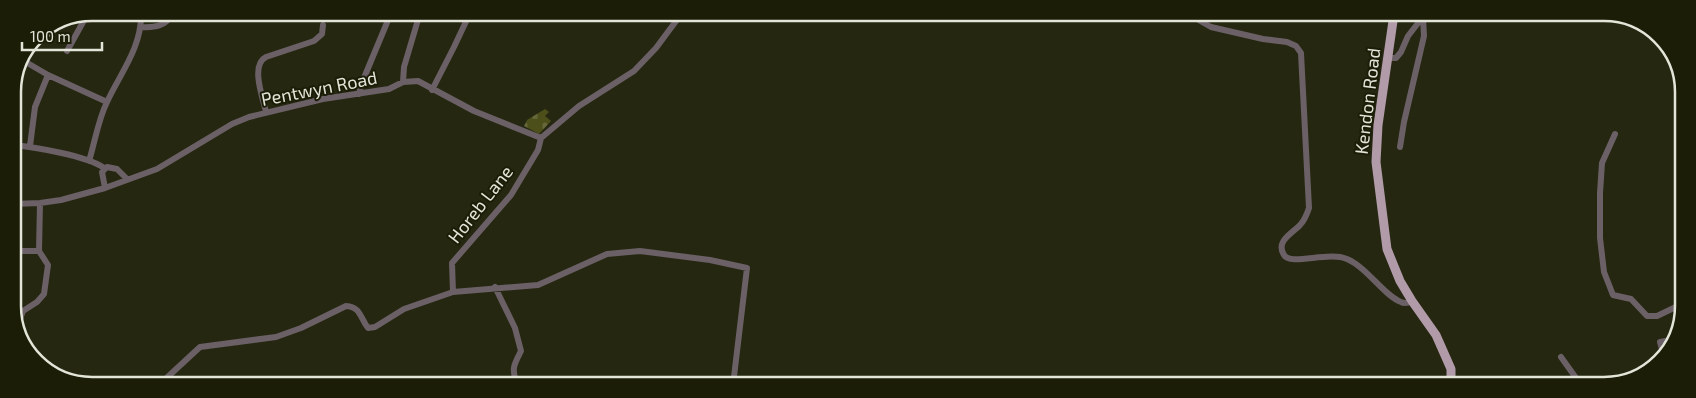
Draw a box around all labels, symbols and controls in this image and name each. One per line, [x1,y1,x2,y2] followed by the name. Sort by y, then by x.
[22,20,102,52] scale bar
[30,27,71,45] text: 100 m
[1350,47,1384,155] street label: Kendon Road
[259,66,379,110] street label: Pentwyn Road
[443,161,517,247] street label: Horeb Lane

